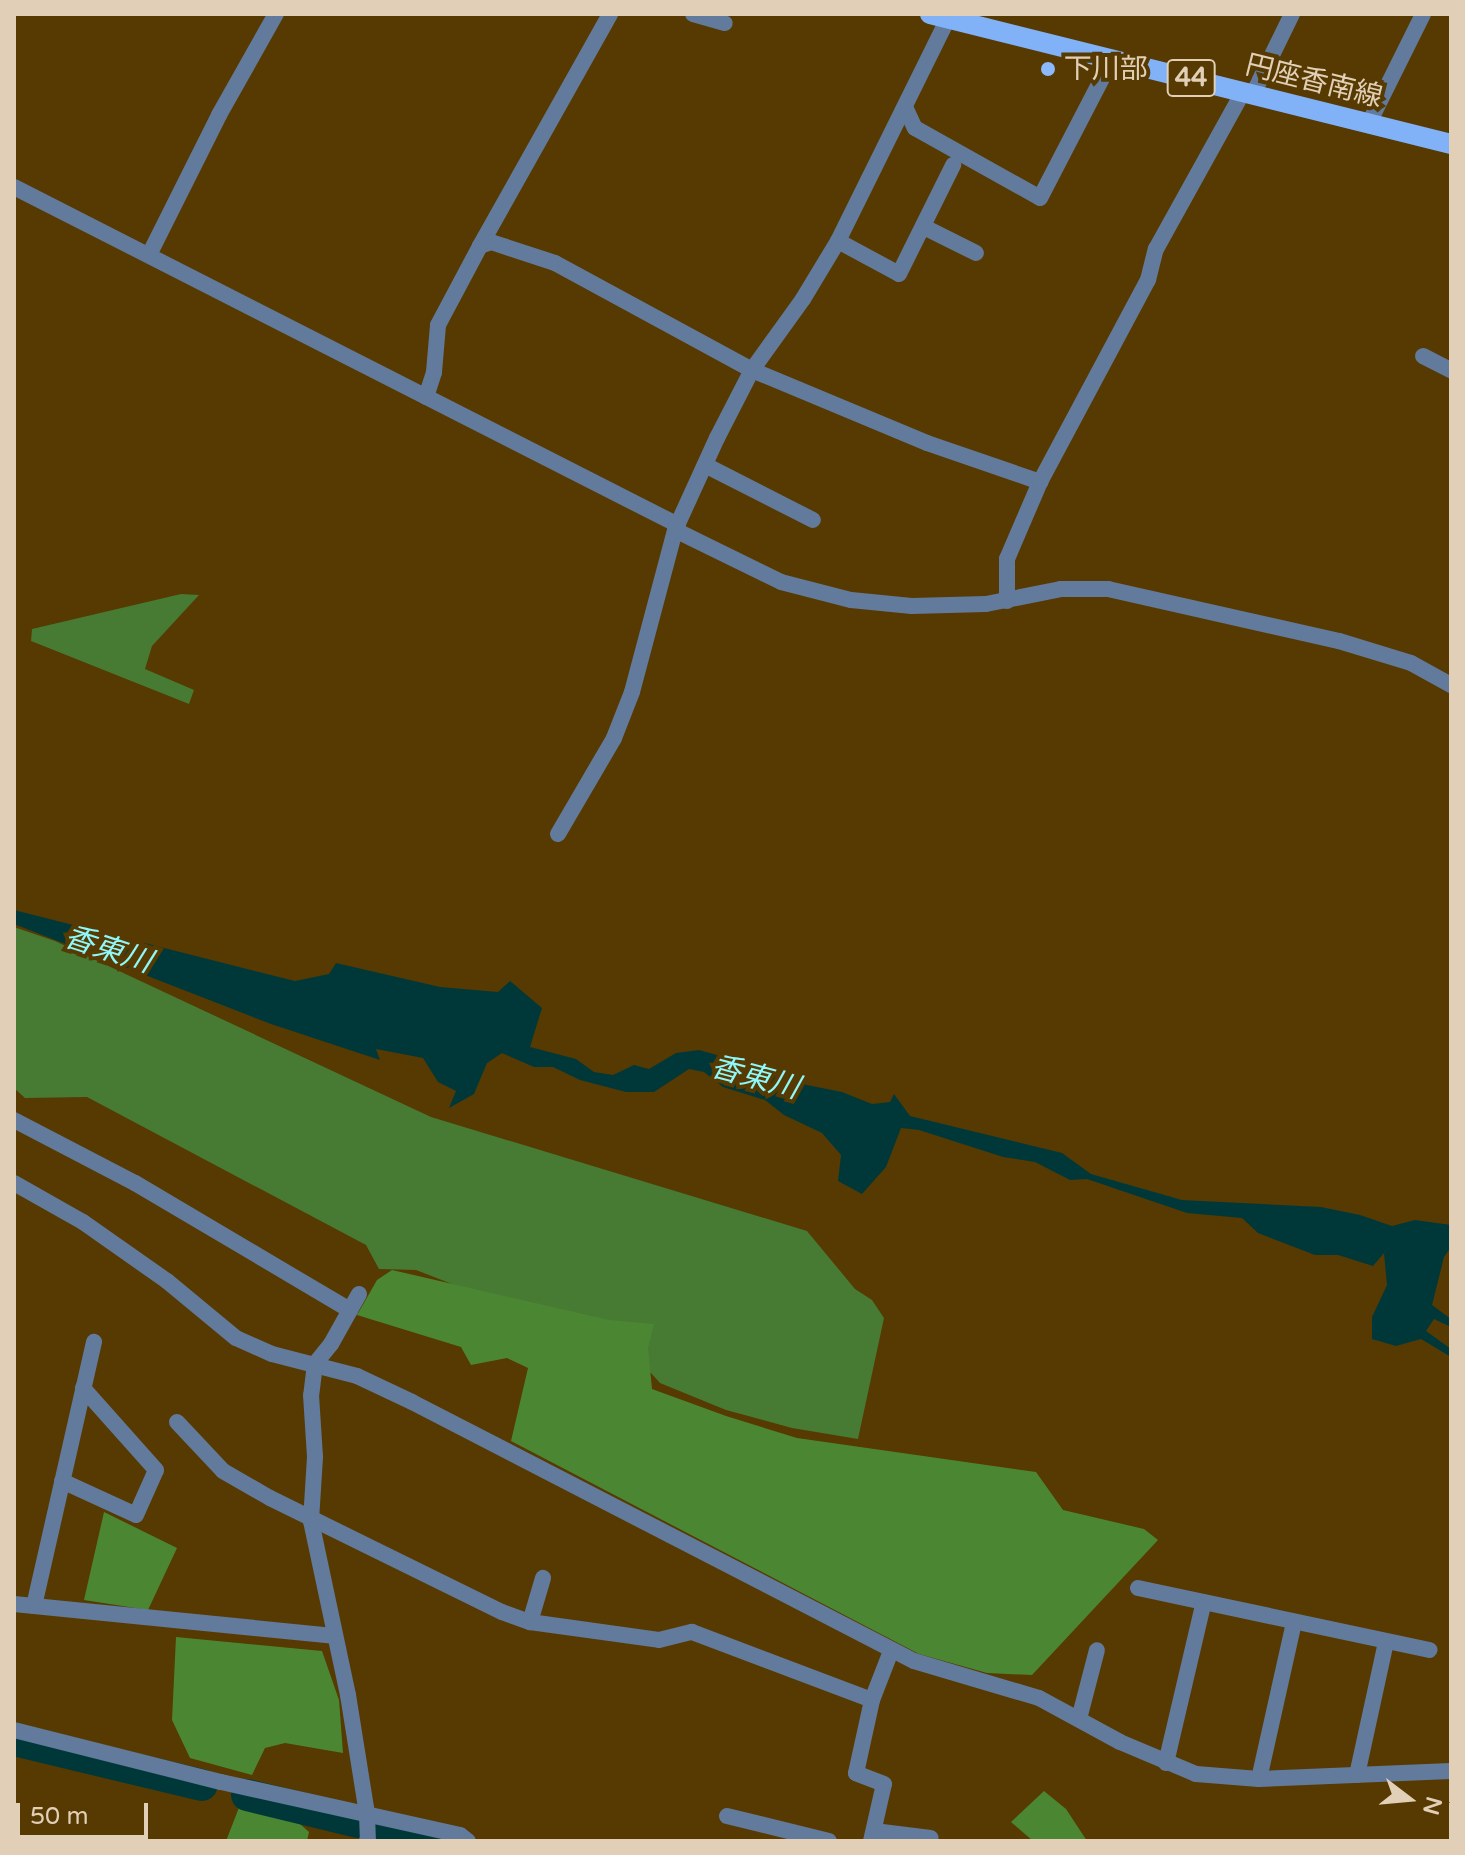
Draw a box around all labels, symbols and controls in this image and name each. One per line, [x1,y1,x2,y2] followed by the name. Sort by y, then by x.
[1242,48,1386,114] street label: 円座香南線
[1064,52,1148,86] place label: 下川部
[1165,56,1217,100] road number: 44
[1039,60,1057,78] marker: 下川部
[60,919,156,981] water label: 香東川
[707,1049,803,1107] water label: 香東川
[1369,1759,1449,1839] north arrow
[20,1787,152,1837] scale bar
[1417,1794,1447,1818] text: N
[30,1802,88,1831] text: 50 m

